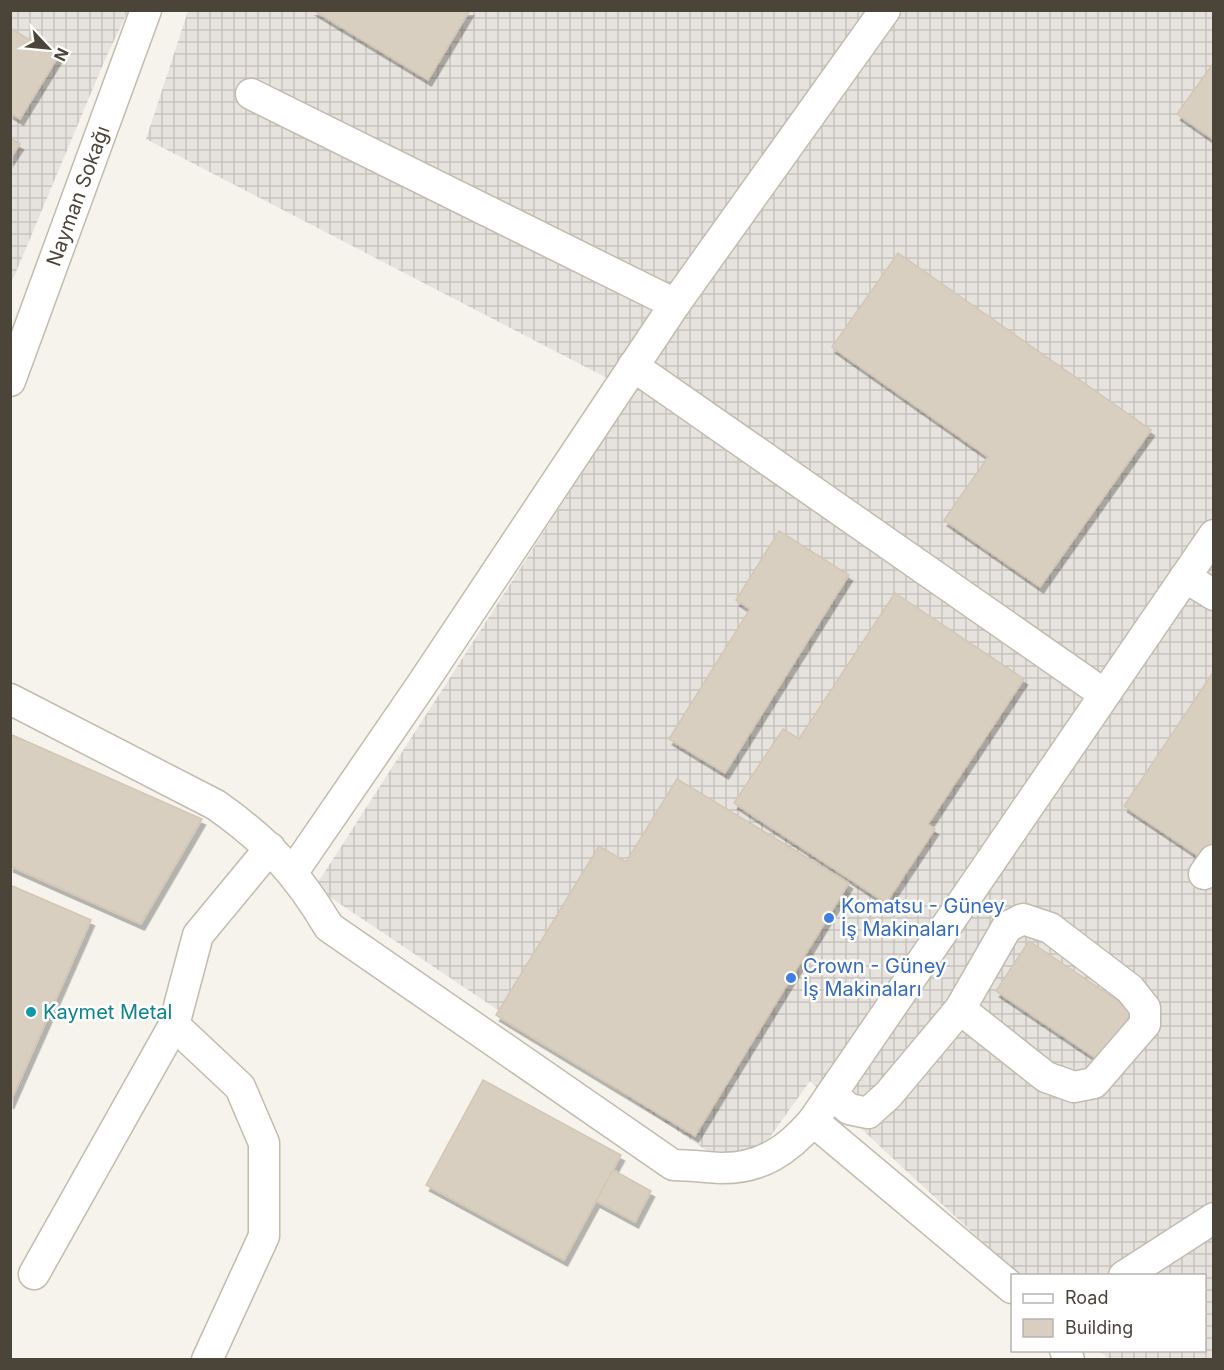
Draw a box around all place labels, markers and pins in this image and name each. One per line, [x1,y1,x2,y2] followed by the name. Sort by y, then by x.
[841,894,1005,941] place label: Komatsu - Güney İş Makinaları
[822,911,836,925] marker: Komatsu - Güney İş Makinaları
[803,954,946,1001] place label: Crown - Güney İş Makinaları
[784,971,798,985] marker: Crown - Güney İş Makinaları
[43,1000,172,1024] place label: Kaymet Metal
[24,1005,38,1019] marker: Kaymet Metal

